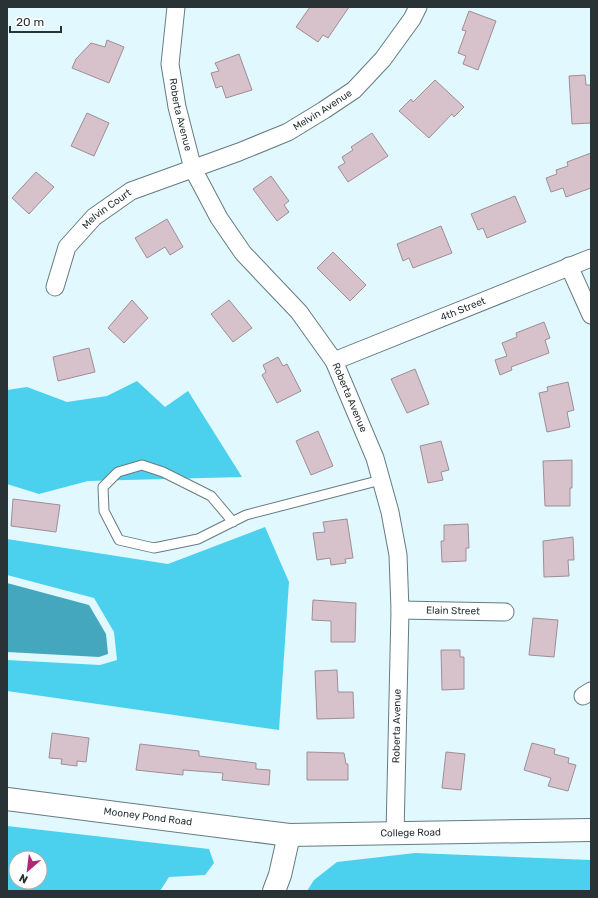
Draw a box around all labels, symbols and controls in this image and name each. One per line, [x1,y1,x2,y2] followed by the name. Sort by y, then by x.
[10,8,61,34] scale bar
[16,15,44,29] text: 20 m
[166,77,194,153] street label: Roberta Avenue
[291,87,355,133] street label: Melvin Avenue
[80,187,134,232] street label: Melvin Court
[439,295,487,324] street label: 4th Street
[329,361,370,434] street label: Roberta Avenue
[426,604,480,618] street label: Elain Street
[390,688,404,763] street label: Roberta Avenue
[103,805,193,829] street label: Mooney Pond Road
[380,826,441,839] street label: College Road
[8,850,48,890] north arrow
[17,871,30,886] text: N

